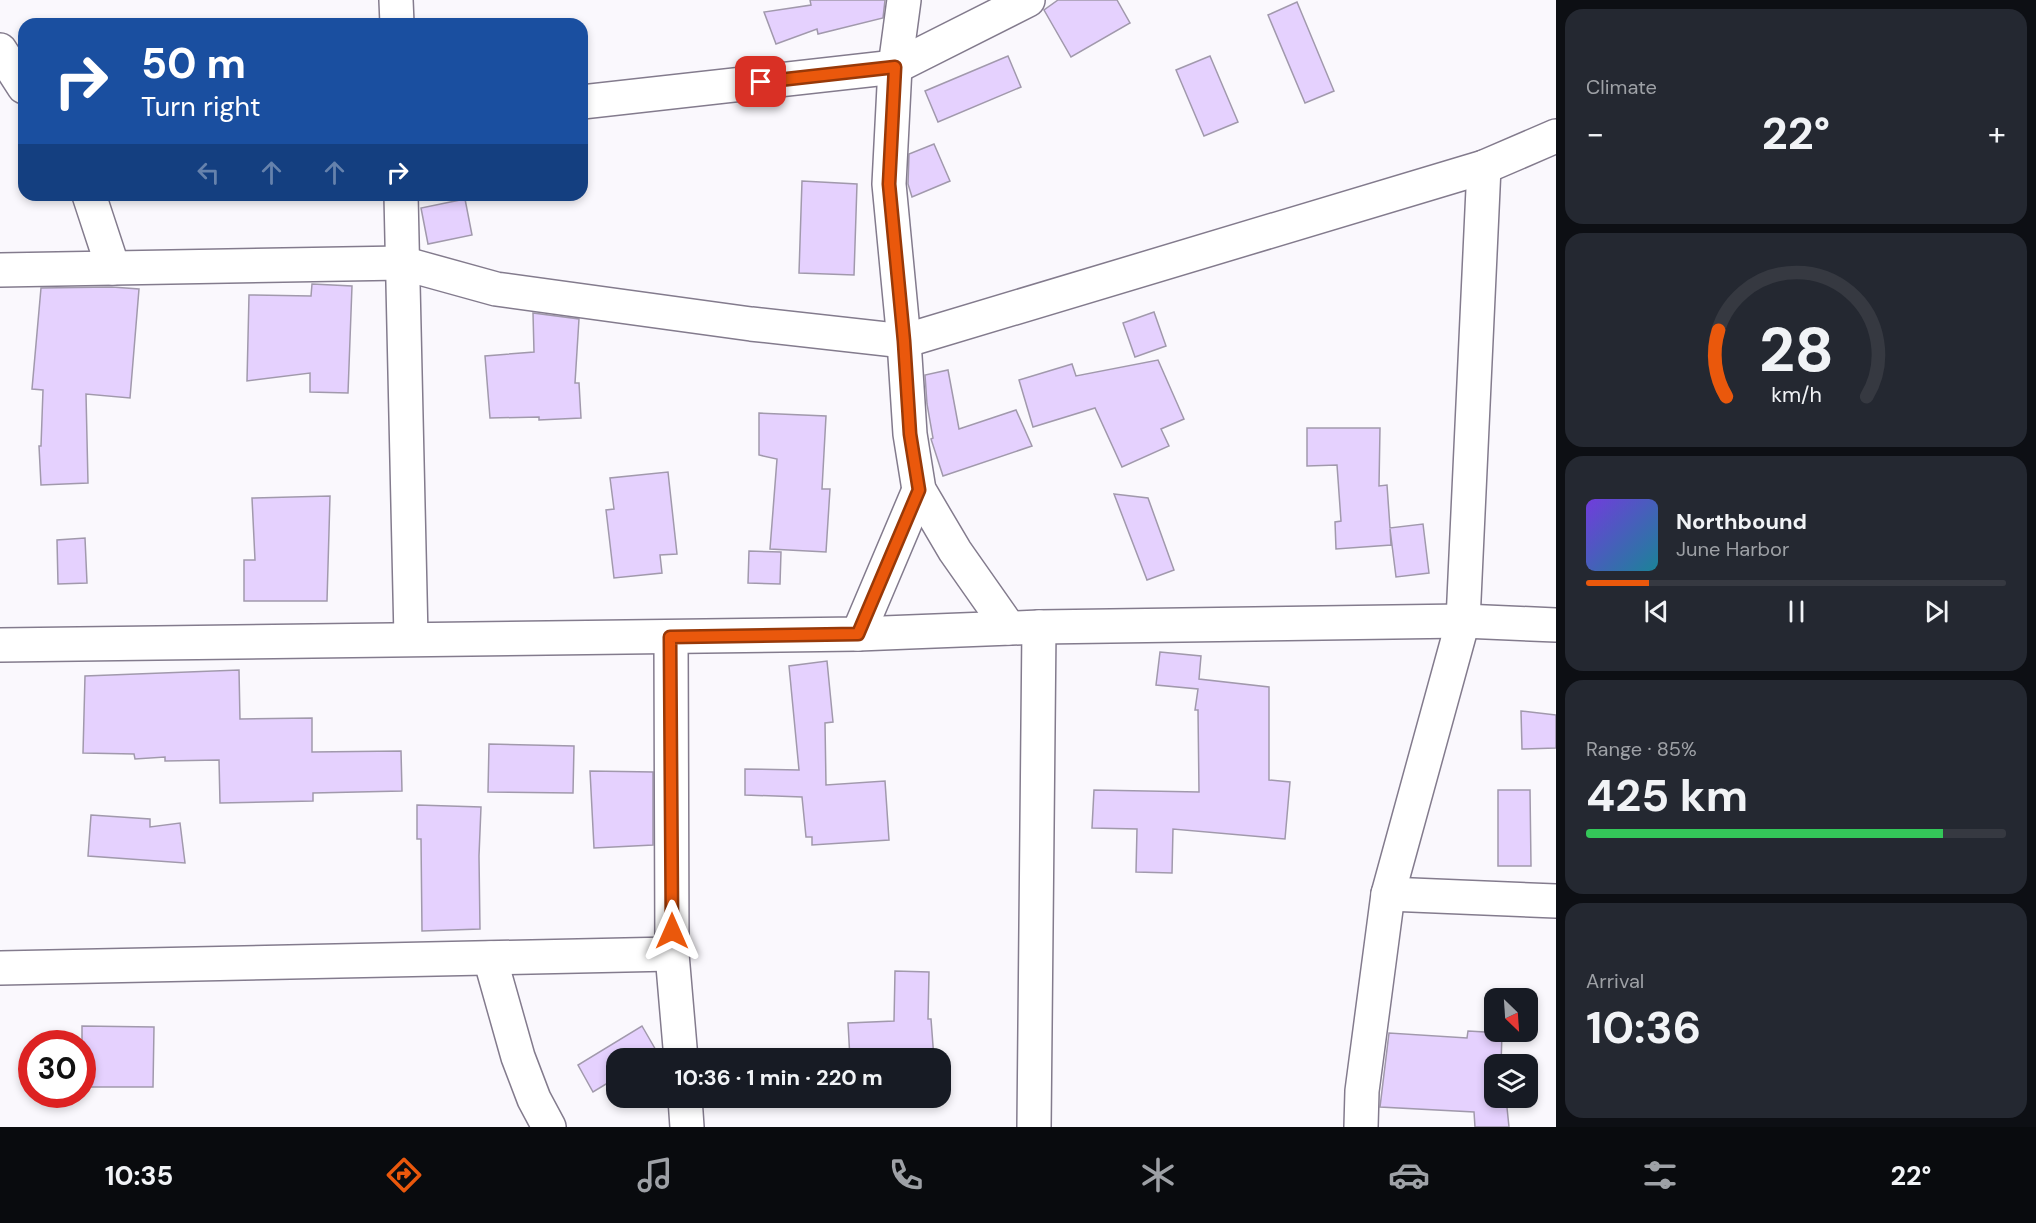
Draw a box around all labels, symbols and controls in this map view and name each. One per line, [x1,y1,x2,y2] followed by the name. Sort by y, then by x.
[141,36,246,91] text: 50 m
[42,42,120,120] icon: right
[735,56,786,107] pin
[744,65,777,98] icon: arrive
[1586,74,1657,100] text: Climate
[141,89,261,124] text: Turn right
[1762,104,1830,163] text: 22°
[1586,112,1604,155] text: −
[1988,112,2006,155] text: +
[192,156,225,189] icon: left
[255,156,288,189] icon: ahead
[318,156,351,189] icon: ahead
[381,156,414,189] icon: right
[1758,309,1834,390] text: 28
[1771,381,1821,409] text: km/h
[1676,507,1807,536] text: Northbound
[1676,536,1789,562] text: June Harbor
[1640,595,1673,628] icon: previous
[1780,595,1813,628] icon: pause
[1920,595,1953,628] icon: next
[1586,736,1697,762] text: Range · 85%
[1586,766,1748,825] text: 425 km
[640,899,704,963] position arrow
[1586,968,1644,994] text: Arrival
[1484,988,1538,1042] north arrow
[1484,988,1538,1108] map controls
[1586,998,1701,1057] text: 10:36
[18,1030,96,1108] speed limit sign: 30
[1484,1054,1538,1108] button: layers
[674,1063,883,1092] text: 10:36 · 1 min · 220 m
[383,1154,425,1196] icon: directions
[634,1154,676,1196] icon: music
[885,1154,927,1196] icon: phone
[1137,1154,1179,1196] icon: climate
[1388,1154,1430,1196] icon: car
[1639,1154,1681,1196] icon: filters
[105,1158,173,1193] text: 10:35
[1890,1158,1931,1193] text: 22°

